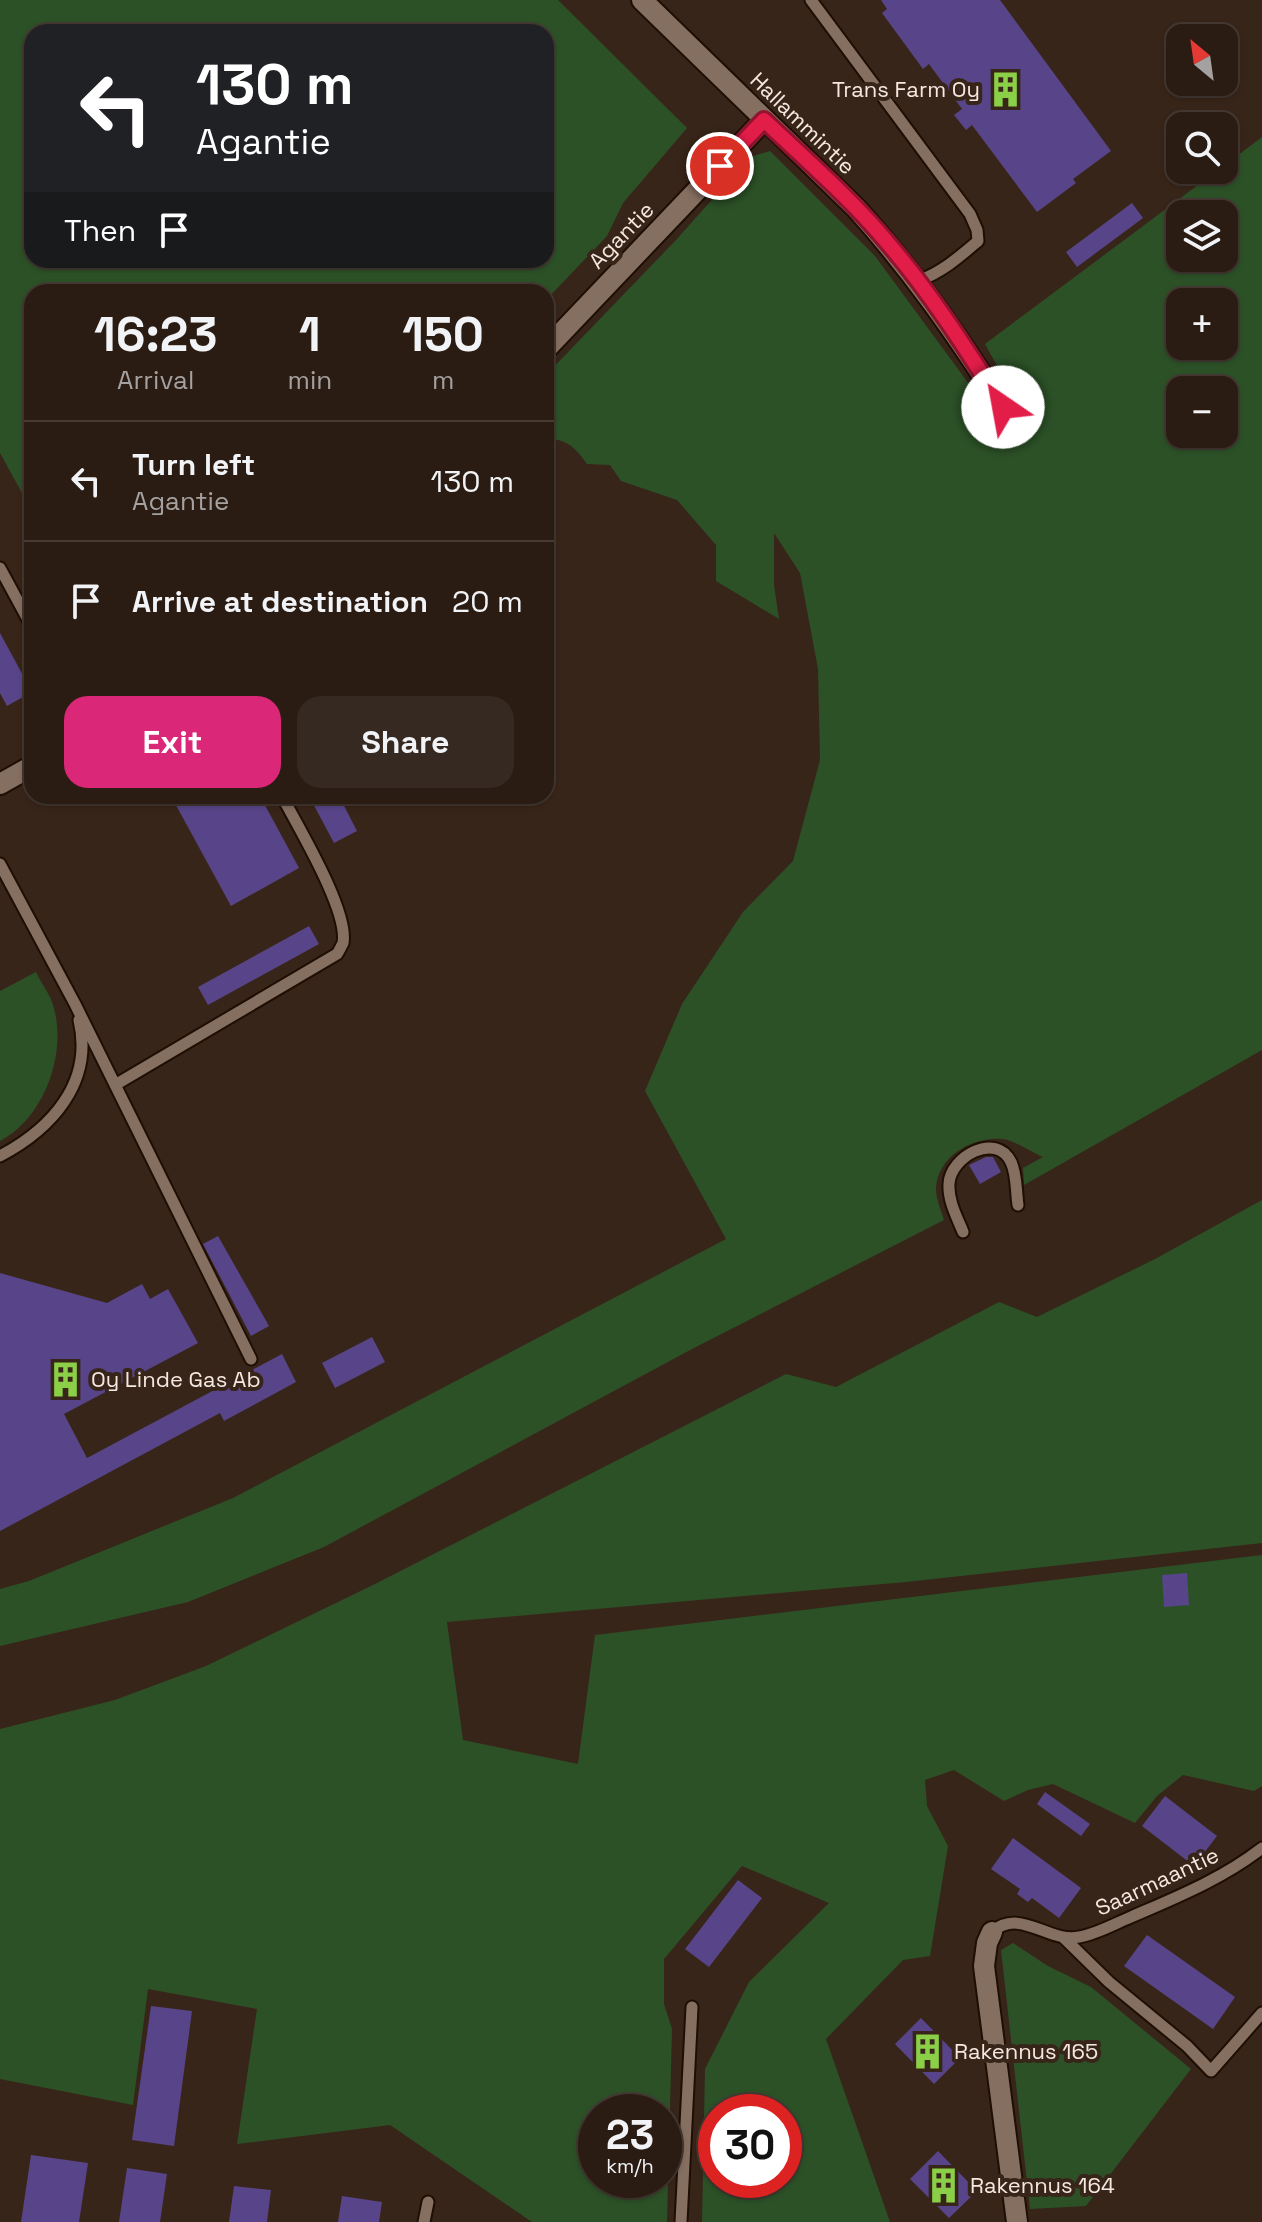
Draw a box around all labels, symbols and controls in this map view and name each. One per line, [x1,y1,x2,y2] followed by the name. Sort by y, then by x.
[1166,24,1238,96] north arrow
[1166,24,1238,448] map controls
[196,49,354,120] text: 130 m
[64,56,168,160] icon: left
[745,66,861,180] street label: Hallammintie
[987,70,1025,108] building icon: Trans Farm Oy
[832,75,980,103] place label: Trans Farm Oy
[1166,112,1238,184] button: search
[196,119,331,165] text: Agantie
[686,132,754,200] pin
[698,144,742,188] icon: arrive
[582,196,660,274] street label: Agantie
[1166,200,1238,272] button: layers
[152,208,196,252] icon: arrive
[64,211,136,250] text: Then
[1166,288,1238,360] button: +
[94,304,217,365] text: 16:23
[299,304,321,365] text: 1
[402,304,484,365] text: 150
[117,363,194,397] text: Arrival
[288,363,332,397] text: min
[432,363,454,397] text: m
[961,365,1045,449] position arrow
[1166,376,1238,448] button: −
[132,445,255,484] text: Turn left
[64,459,108,503] icon: left
[431,462,514,501] text: 130 m
[132,484,229,518] text: Agantie
[64,579,108,623] icon: arrive
[132,582,428,621] text: Arrive at destination
[452,582,523,621] text: 20 m
[64,696,281,788] button: Exit
[297,696,514,788] button: Share
[46,1360,84,1398] building icon: Oy Linde Gas Ab
[91,1365,261,1393] place label: Oy Linde Gas Ab
[1091,1840,1223,1922] street label: Saarmaantie
[909,2032,947,2070] building icon: Rakennus 165
[954,2037,1098,2065] place label: Rakennus 165
[698,2094,802,2198] speed limit sign: 30
[606,2110,654,2161] text: 23
[606,2153,654,2179] text: km/h
[925,2166,963,2204] building icon: Rakennus 164
[970,2171,1115,2199] place label: Rakennus 164

